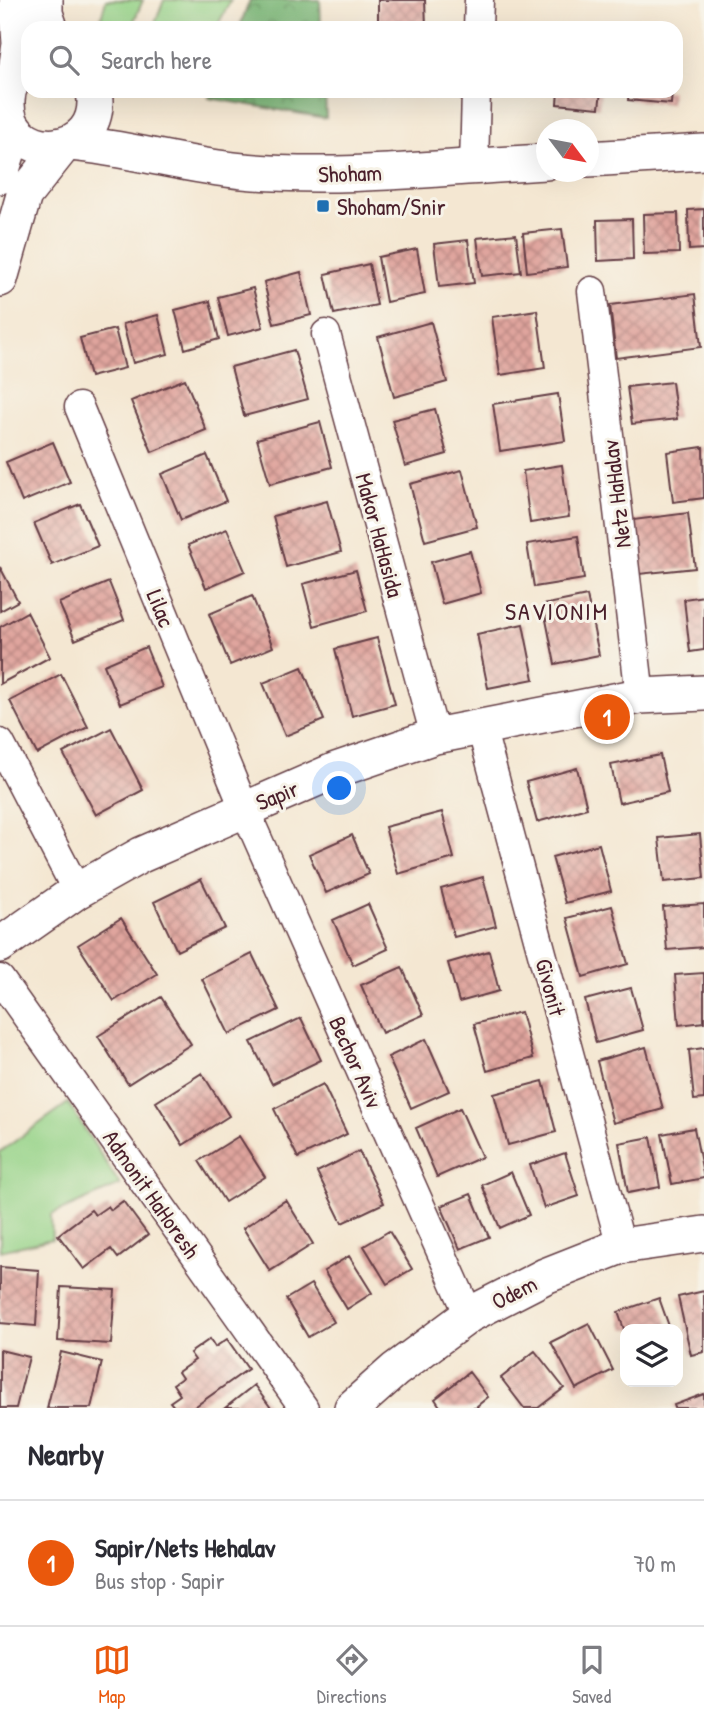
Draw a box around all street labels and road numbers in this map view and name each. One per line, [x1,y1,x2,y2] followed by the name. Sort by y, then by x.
[318,156,382,190] street label: Shoham
[594,438,638,550] street label: Netz HaHalav
[349,470,411,600] street label: Makor HaHasida
[140,585,182,631] street label: Lilac
[251,772,303,818] street label: Sapir
[529,955,574,1020] street label: Givonit
[322,1011,390,1113] street label: Bechor Aviv
[96,1124,208,1265] street label: Admonit HaHoresh
[486,1268,542,1316] street label: Odem

